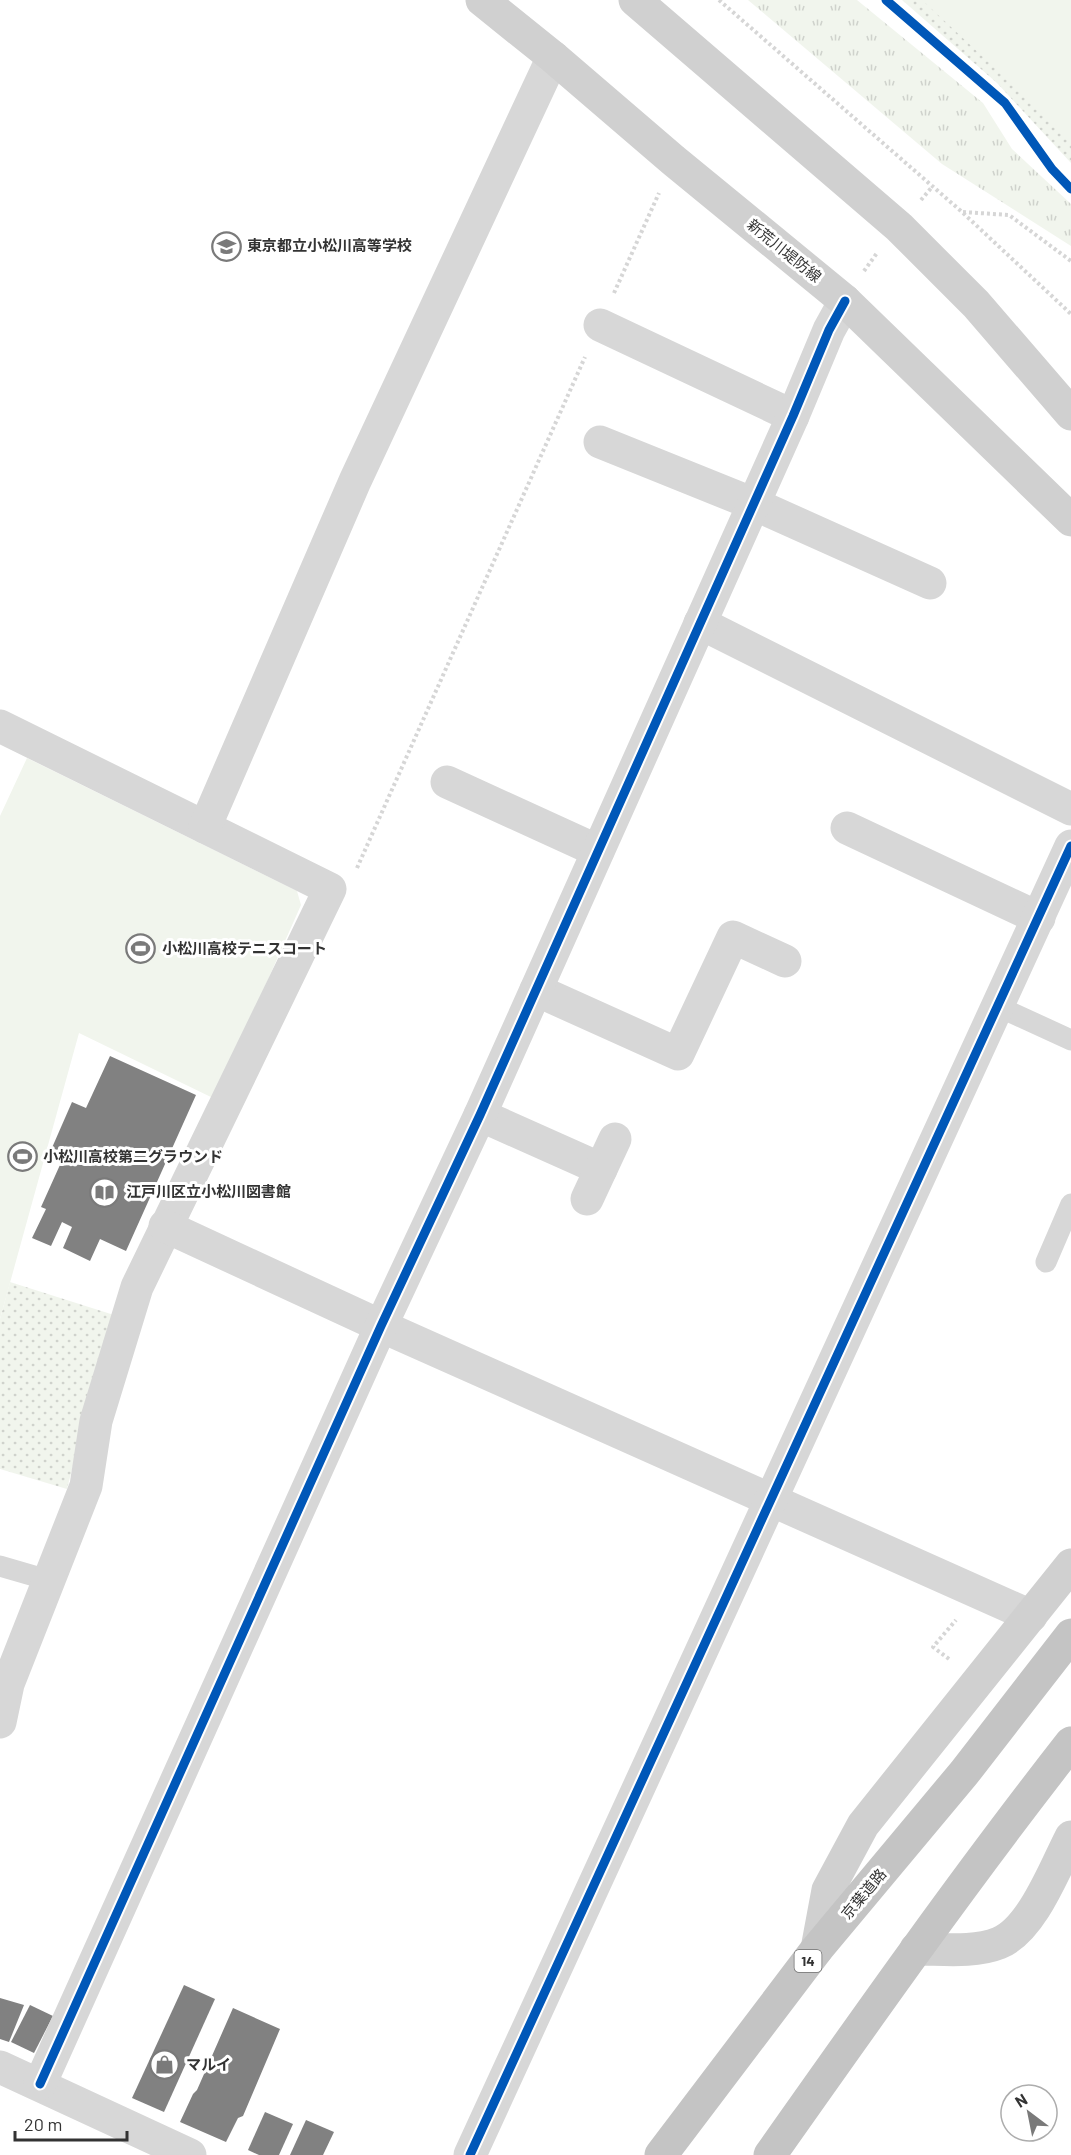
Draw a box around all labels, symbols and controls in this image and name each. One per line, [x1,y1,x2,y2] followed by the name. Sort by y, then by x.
[744,215,825,286] street label: 新荒川堤防線
[210,230,242,262] school or university icon: 東京都立小松川高等学校
[247,236,412,254] place label: 東京都立小松川高等学校
[125,933,157,965] sports icon: 小松川高校テニスコート
[162,939,327,957] place label: 小松川高校テニスコート
[6,1141,38,1173] sports icon: 小松川高校第二グラウンド
[43,1147,223,1165] place label: 小松川高校第二グラウンド
[89,1176,121,1208] library icon: 江戸川区立小松川図書館
[126,1182,291,1200] place label: 江戸川区立小松川図書館
[837,1865,889,1922] street label: 京葉道路
[794,1950,822,1972] road number: 14
[149,2049,181,2081] shop icon: マルイ
[186,2055,231,2073] place label: マルイ
[999,2083,1059,2143] north arrow
[1011,2089,1030,2111] text: N
[15,2104,128,2142] scale bar
[24,2113,62,2135] text: 20 m

